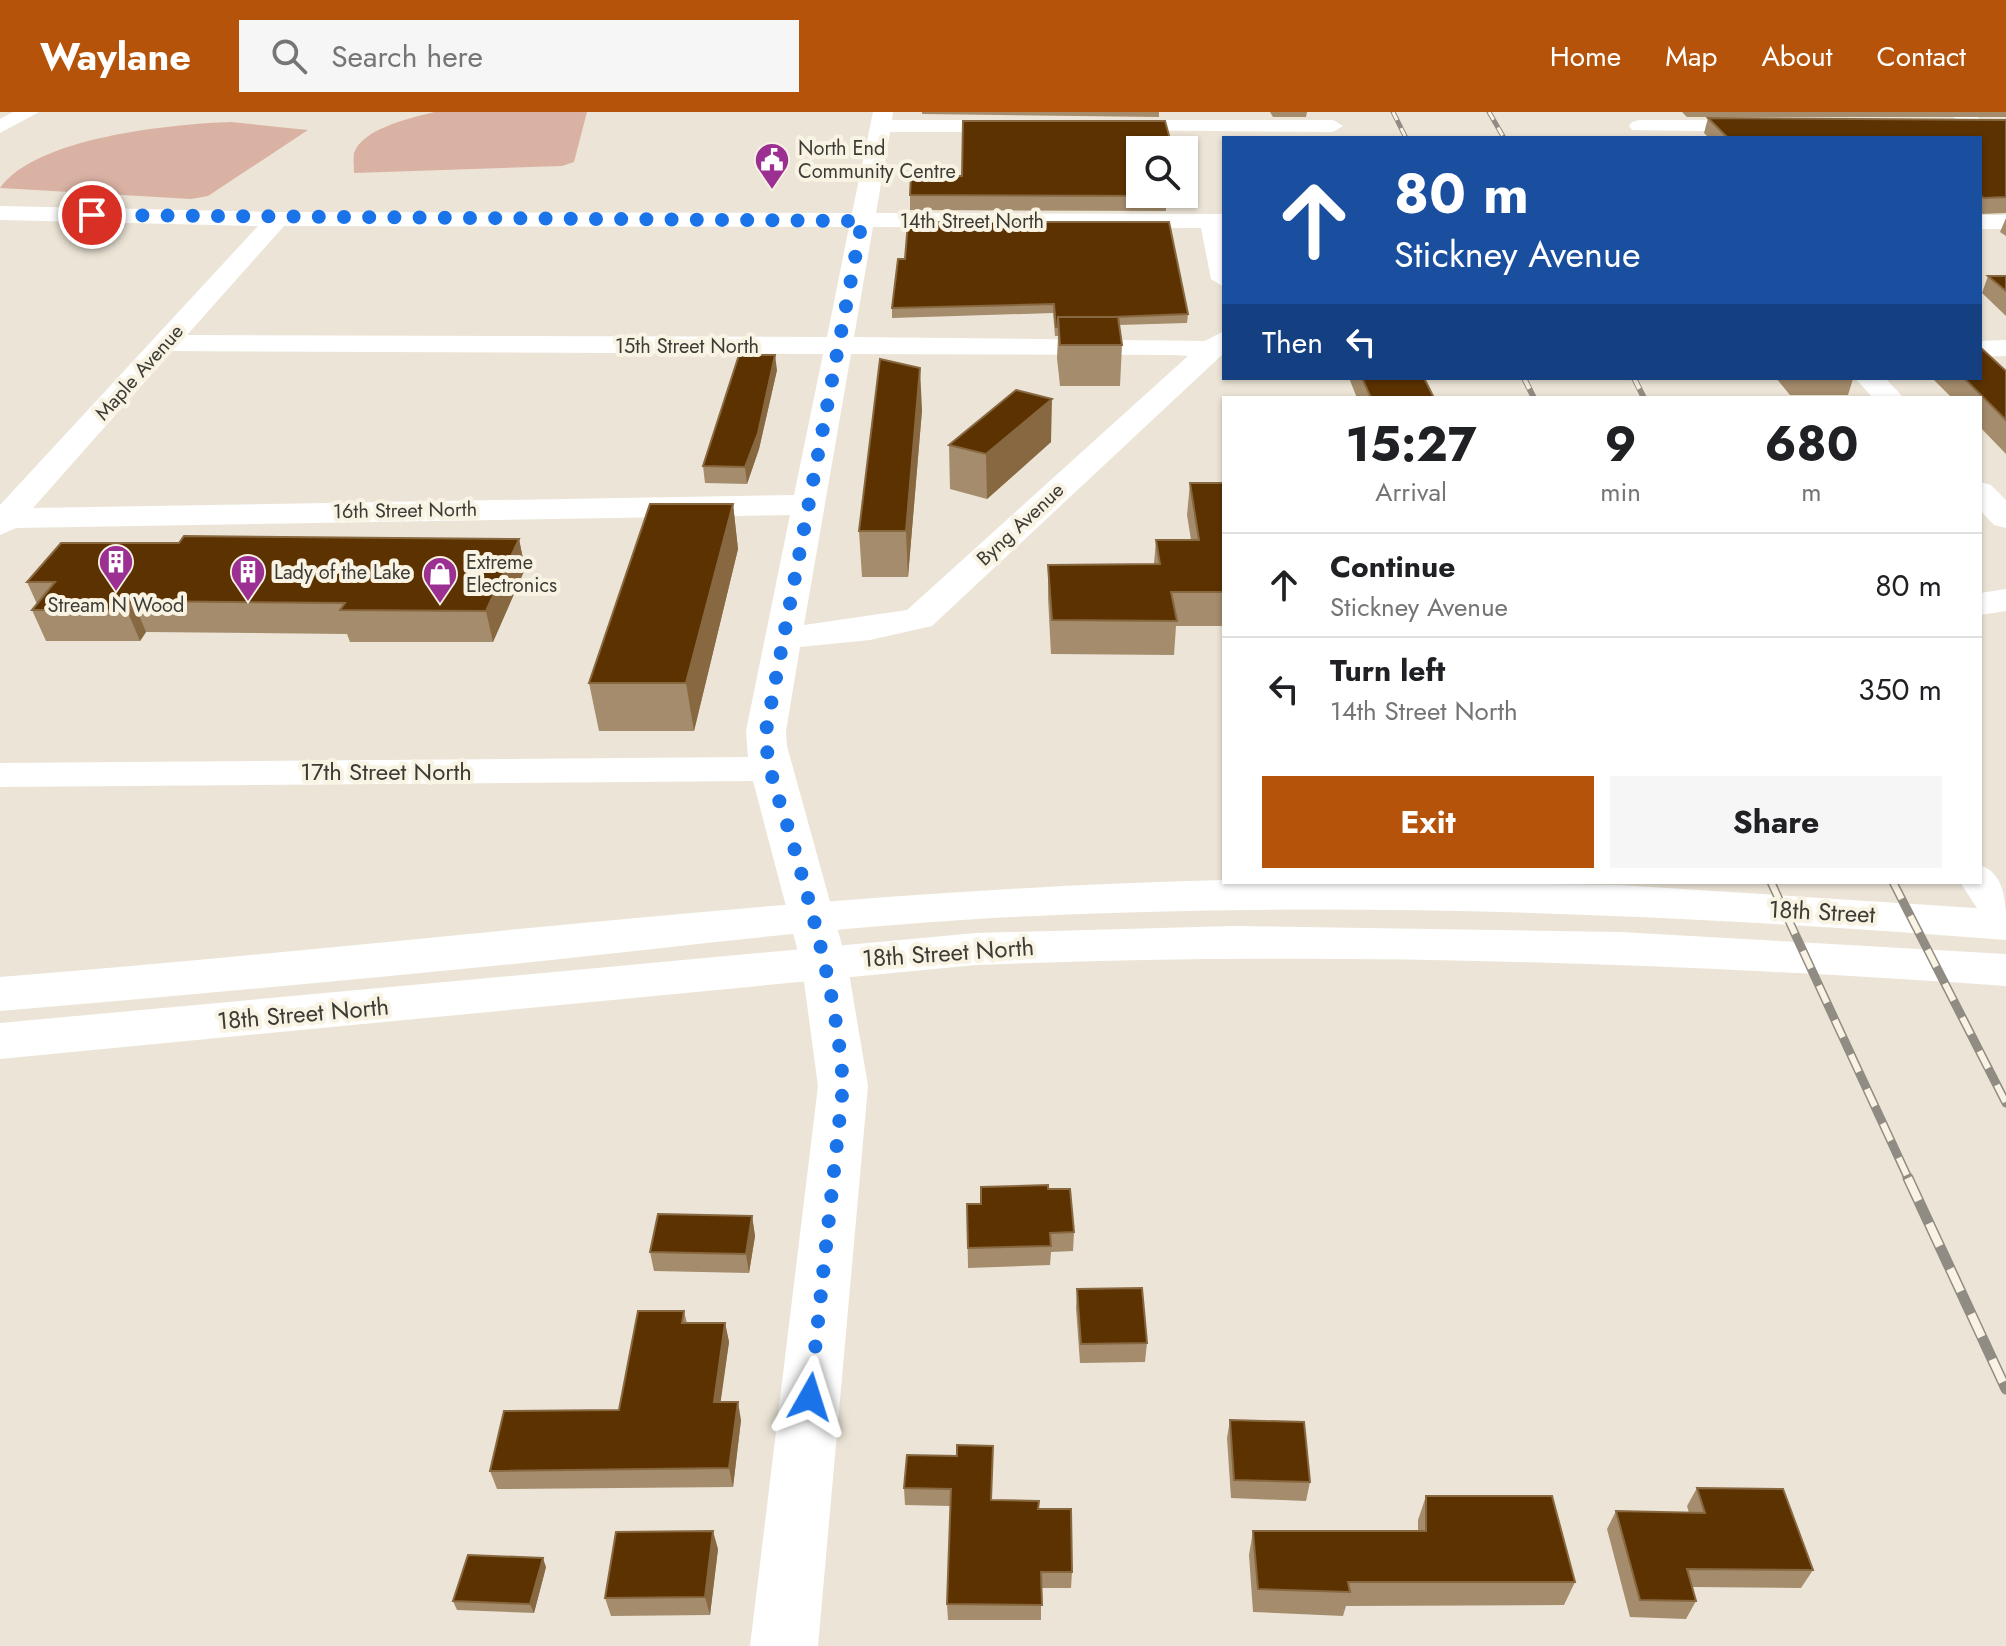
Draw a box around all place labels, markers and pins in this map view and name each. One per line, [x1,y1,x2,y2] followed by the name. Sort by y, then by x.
[798,134,956,186] place label: North End Community Centre
[753,141,791,191] public building icon: North End Community Centre
[58,181,126,249] pin
[97,543,135,593] building icon: Stream N Wood
[466,548,557,600] place label: Extreme Electronics
[229,553,267,603] building icon: Lady of the Lake
[421,555,459,605] shop icon: Extreme Electronics
[274,558,410,587] place label: Lady of the Lake
[48,591,184,620] place label: Stream N Wood

